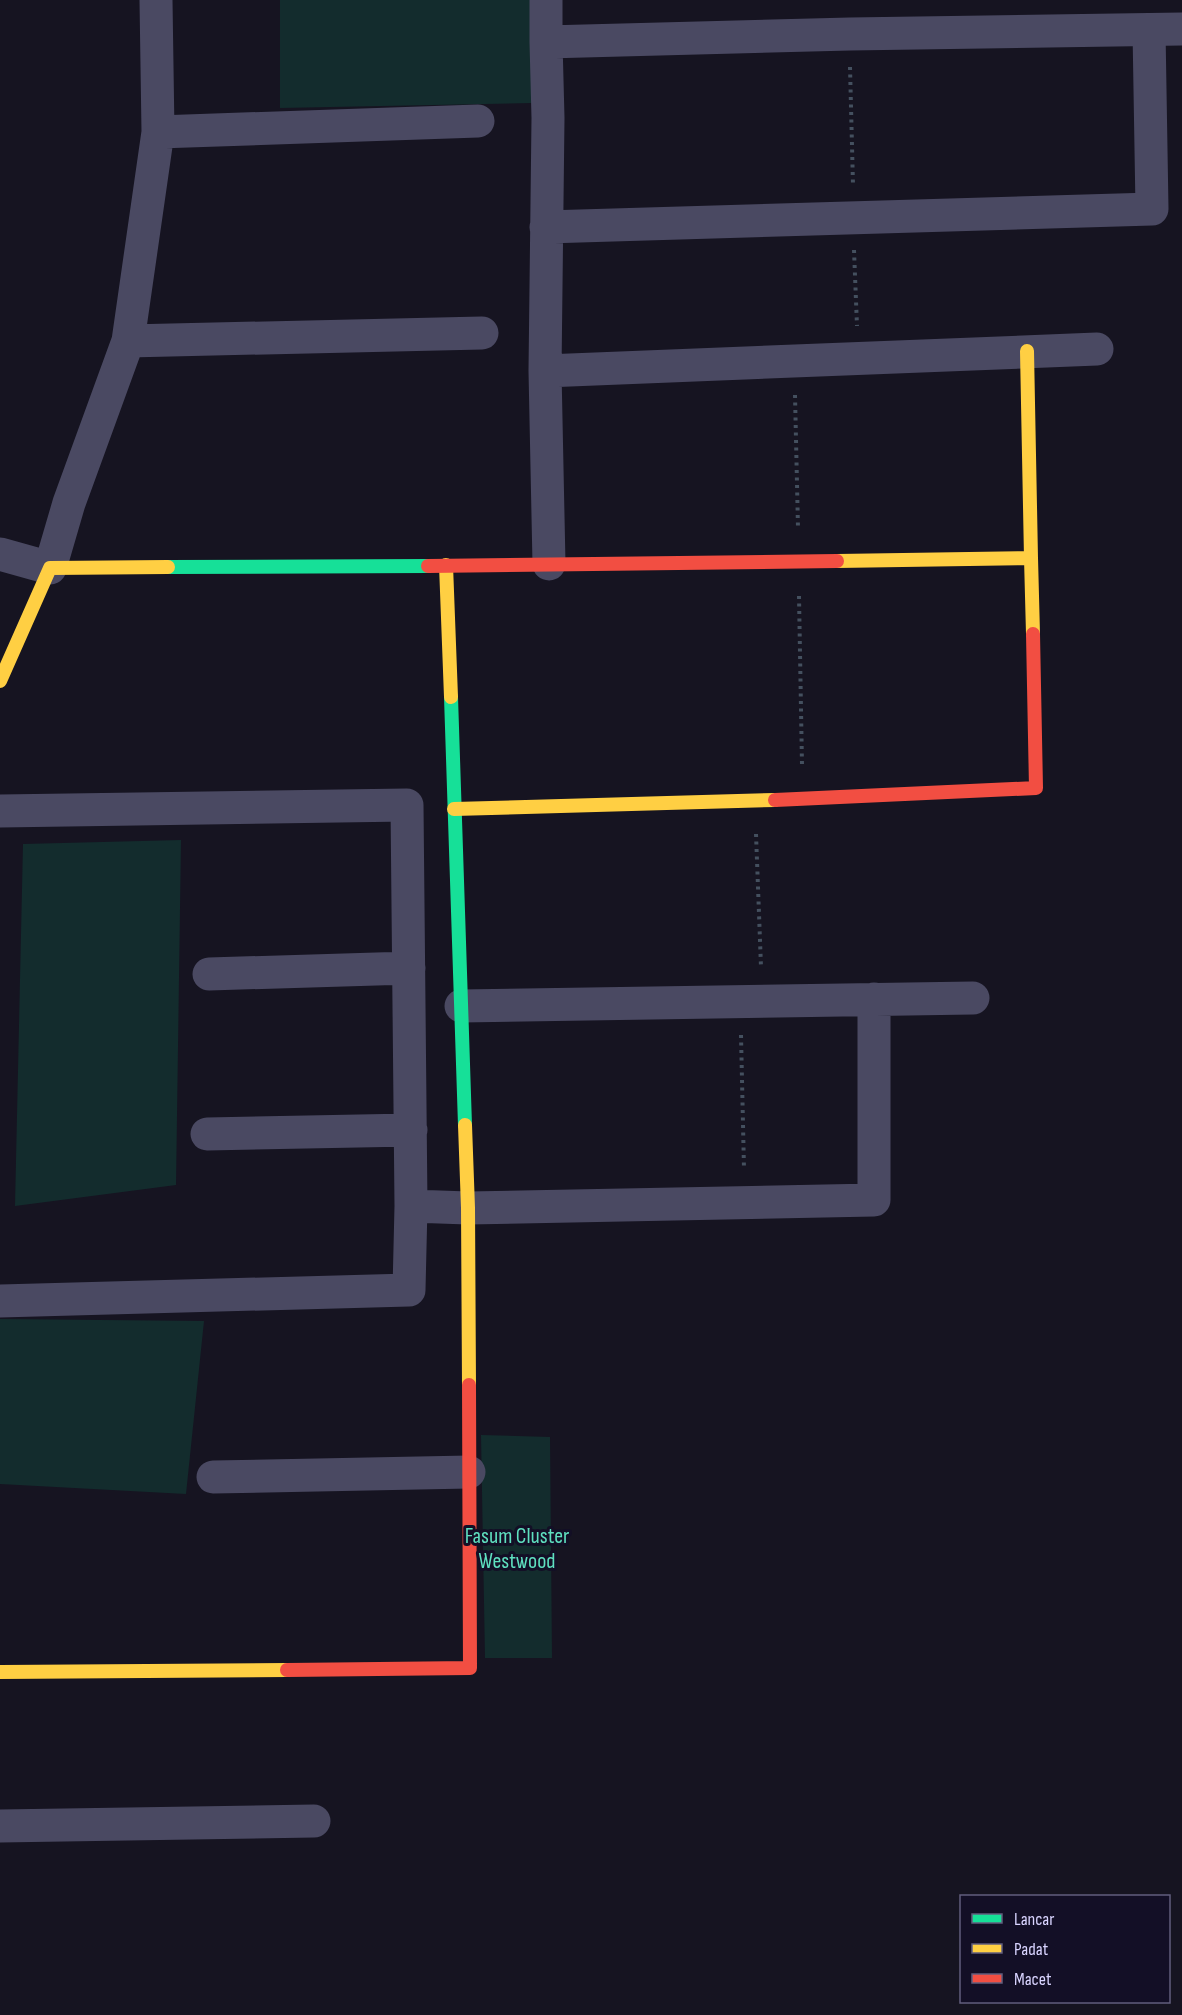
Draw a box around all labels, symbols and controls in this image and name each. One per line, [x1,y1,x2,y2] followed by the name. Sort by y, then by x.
[465,1523,569,1575] park label: Fasum Cluster Westwood
[960,1895,1170,2003] legend
[1014,1909,1054,1930] text: Lancar
[1014,1939,1049,1960] text: Padat
[1014,1969,1052,1990] text: Macet

